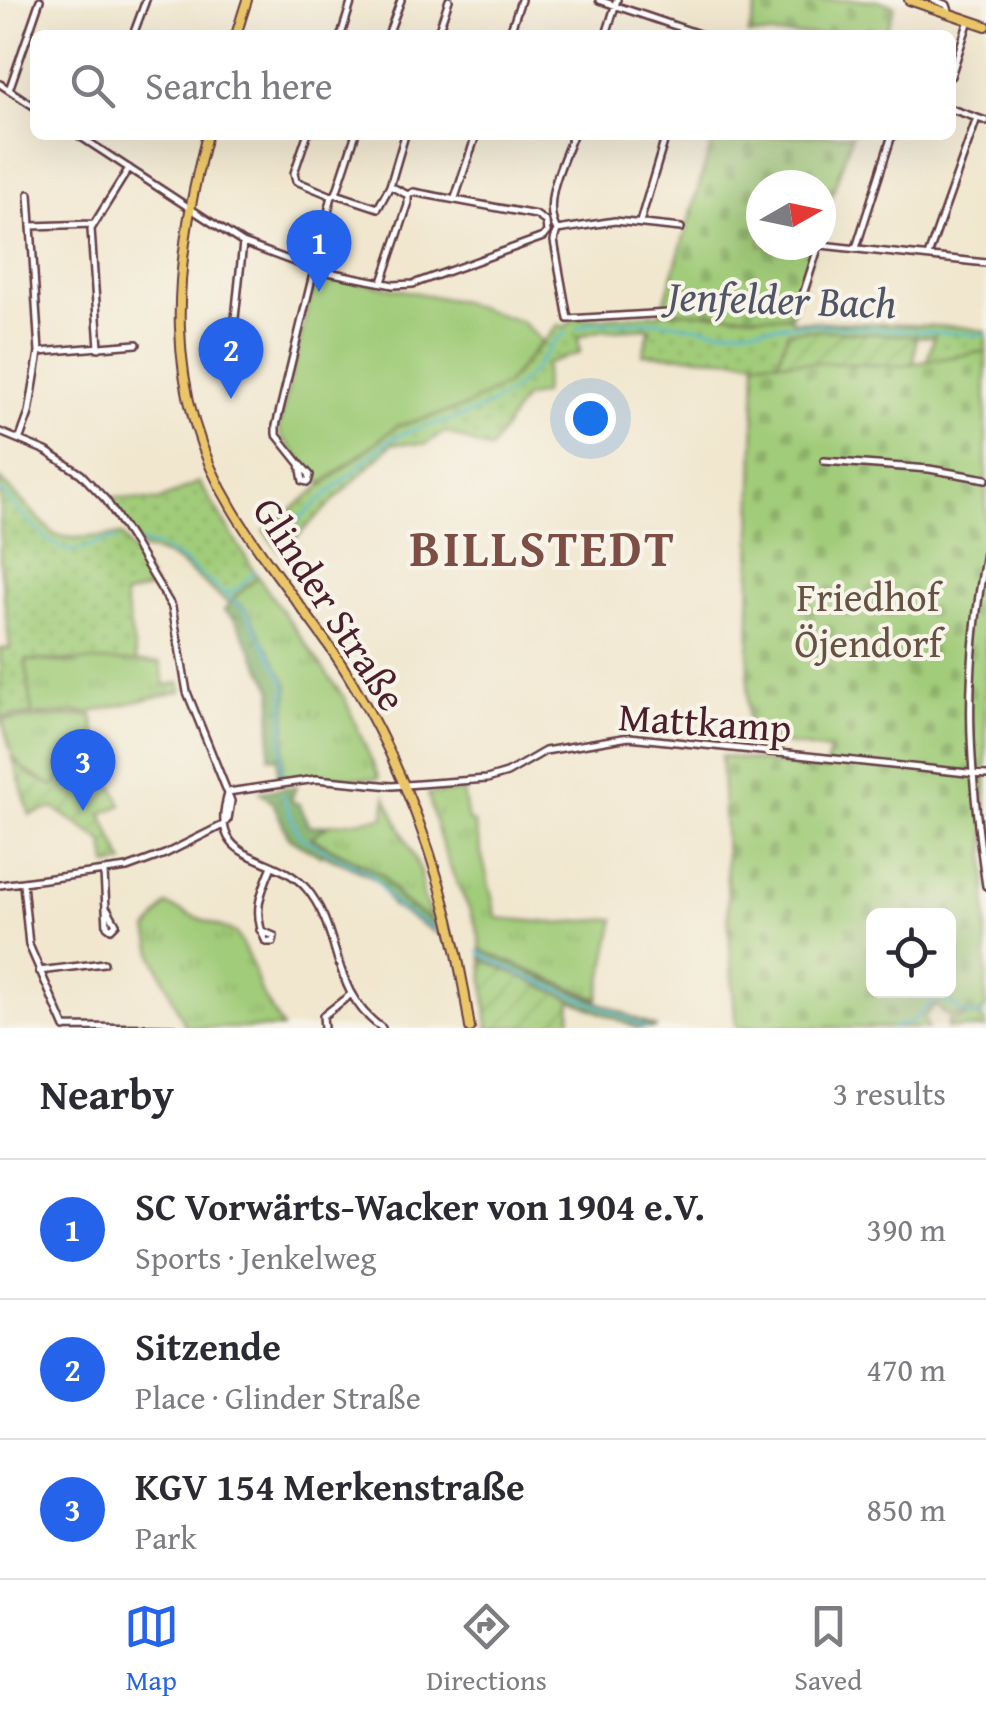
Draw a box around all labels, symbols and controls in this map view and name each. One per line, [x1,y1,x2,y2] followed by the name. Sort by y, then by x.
[30,30,956,140] search box
[145,57,333,113] text: Search here
[65,58,120,113] icon: search
[746,170,836,260] north arrow
[286,210,352,292] pin: 1
[660,264,898,333] water label: Jenfelder Bach
[198,316,264,399] pin: 2
[565,393,616,444] your location
[239,485,422,722] street label: Glinder Straße
[410,511,676,584] district label: BILLSTEDT
[794,567,946,672] park label: Friedhof Öjendorf
[616,686,794,757] street label: Mattkamp
[51,728,116,811] pin: 3
[866,908,956,998] map controls
[866,908,956,998] button: locate
[40,1063,174,1124] text: Nearby
[833,1070,946,1117] text: 3 results
[135,1178,705,1234] text: SC Vorwärts-Wacker von 1904 e.V.
[64,1206,81,1253] text: 1
[867,1206,946,1253] text: 390 m
[135,1234,377,1281] text: Sports · Jenkelweg
[135,1318,281,1374] text: Sitzende
[64,1346,81,1393] text: 2
[867,1346,946,1393] text: 470 m
[135,1374,421,1421] text: Place · Glinder Straße
[135,1458,525,1514] text: KGV 154 Merkenstraße
[64,1486,81,1533] text: 3
[867,1486,946,1533] text: 850 m
[135,1514,197,1561] text: Park
[124,1599,179,1700] tab: Map
[426,1599,547,1700] tab: Directions
[794,1599,862,1700] tab: Saved

